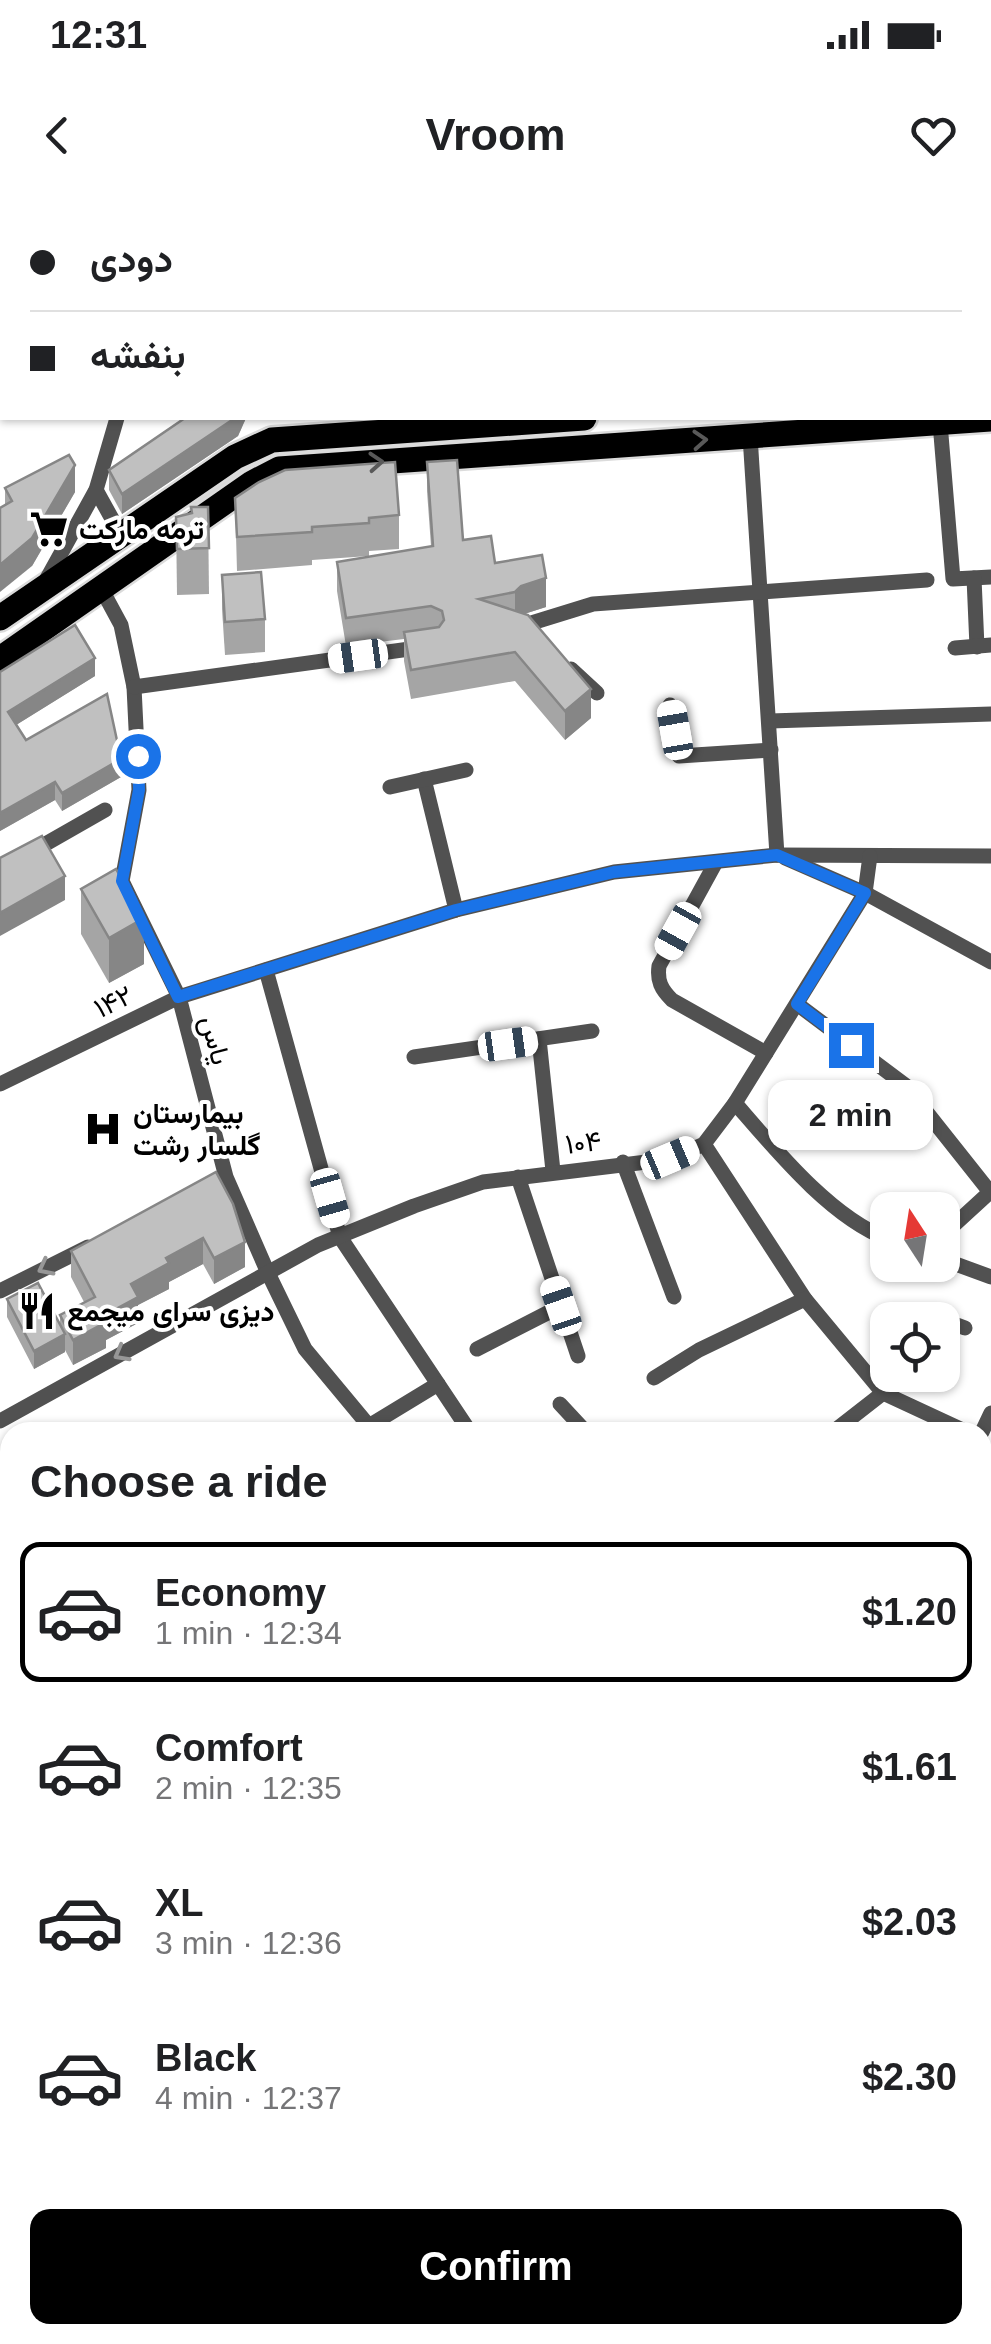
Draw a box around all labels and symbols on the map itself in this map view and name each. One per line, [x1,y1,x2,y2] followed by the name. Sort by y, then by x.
[693,429,709,451] one-way arrow
[368,452,384,474] one-way arrow
[28,508,70,550] supermarket icon: ترمه مارکت
[79,514,204,547] place label: ترمه مارکت
[326,637,390,675] car
[655,698,695,762] car
[116,734,161,779] route start
[650,897,706,965] car
[89,979,137,1024] street label: ۱۴۲
[193,1012,237,1068] street label: یاس
[829,1023,874,1068] route end
[476,1025,540,1063] car
[768,1080,934,1150] callout: 2 min
[133,1098,260,1163] place label: بیمارستان گلسار رشت
[82,1108,124,1150] hospital icon: بیمارستان گلسار رشت
[563,1125,603,1160] street label: ۱۰۴
[637,1132,703,1184] car
[307,1165,353,1231] car
[870,1192,960,1282] north arrow
[37,1256,55,1275] one-way arrow
[537,1273,585,1339] car
[16,1290,58,1332] restaurant icon: دیزی سرای میجمع
[67,1296,274,1331] place label: دیزی سرای میجمع
[114,1341,132,1361] one-way arrow

